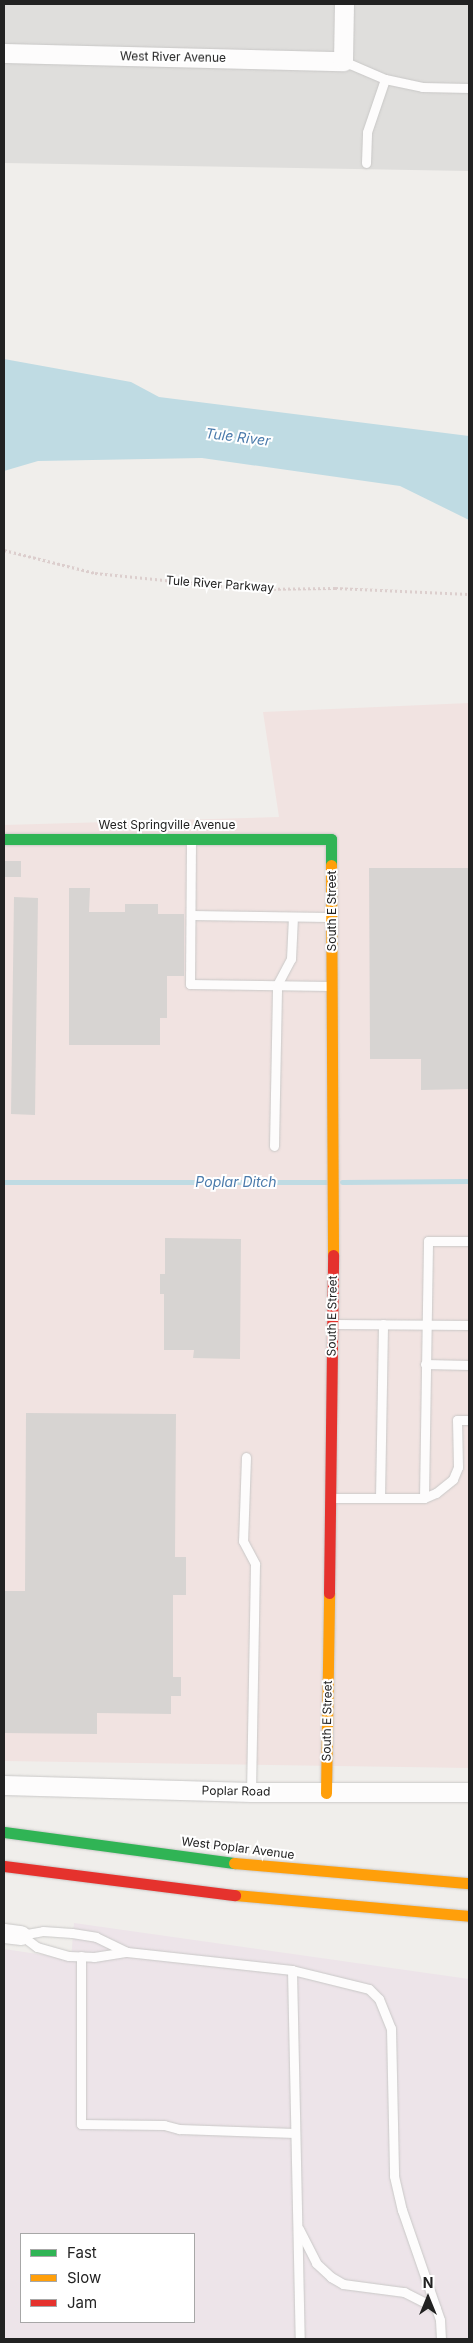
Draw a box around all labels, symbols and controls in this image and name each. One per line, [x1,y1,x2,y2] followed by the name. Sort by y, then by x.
[120,49,226,65] street label: West River Avenue
[205,425,271,449] water label: Tule River
[166,573,274,595] street label: Tule River Parkway
[99,818,235,832] street label: West Springville Avenue
[325,871,339,951] street label: South E Street
[195,1174,277,1190] water label: Poplar Ditch
[324,1275,340,1357] street label: South E Street
[319,1680,335,1762] street label: South E Street
[202,1783,270,1799] street label: Poplar Road
[181,1834,295,1862] street label: West Poplar Avenue
[20,2233,195,2323] legend
[67,2243,97,2262] text: Fast
[67,2268,101,2287] text: Slow
[403,2273,453,2323] north arrow
[423,2274,433,2291] text: N
[67,2293,97,2312] text: Jam

